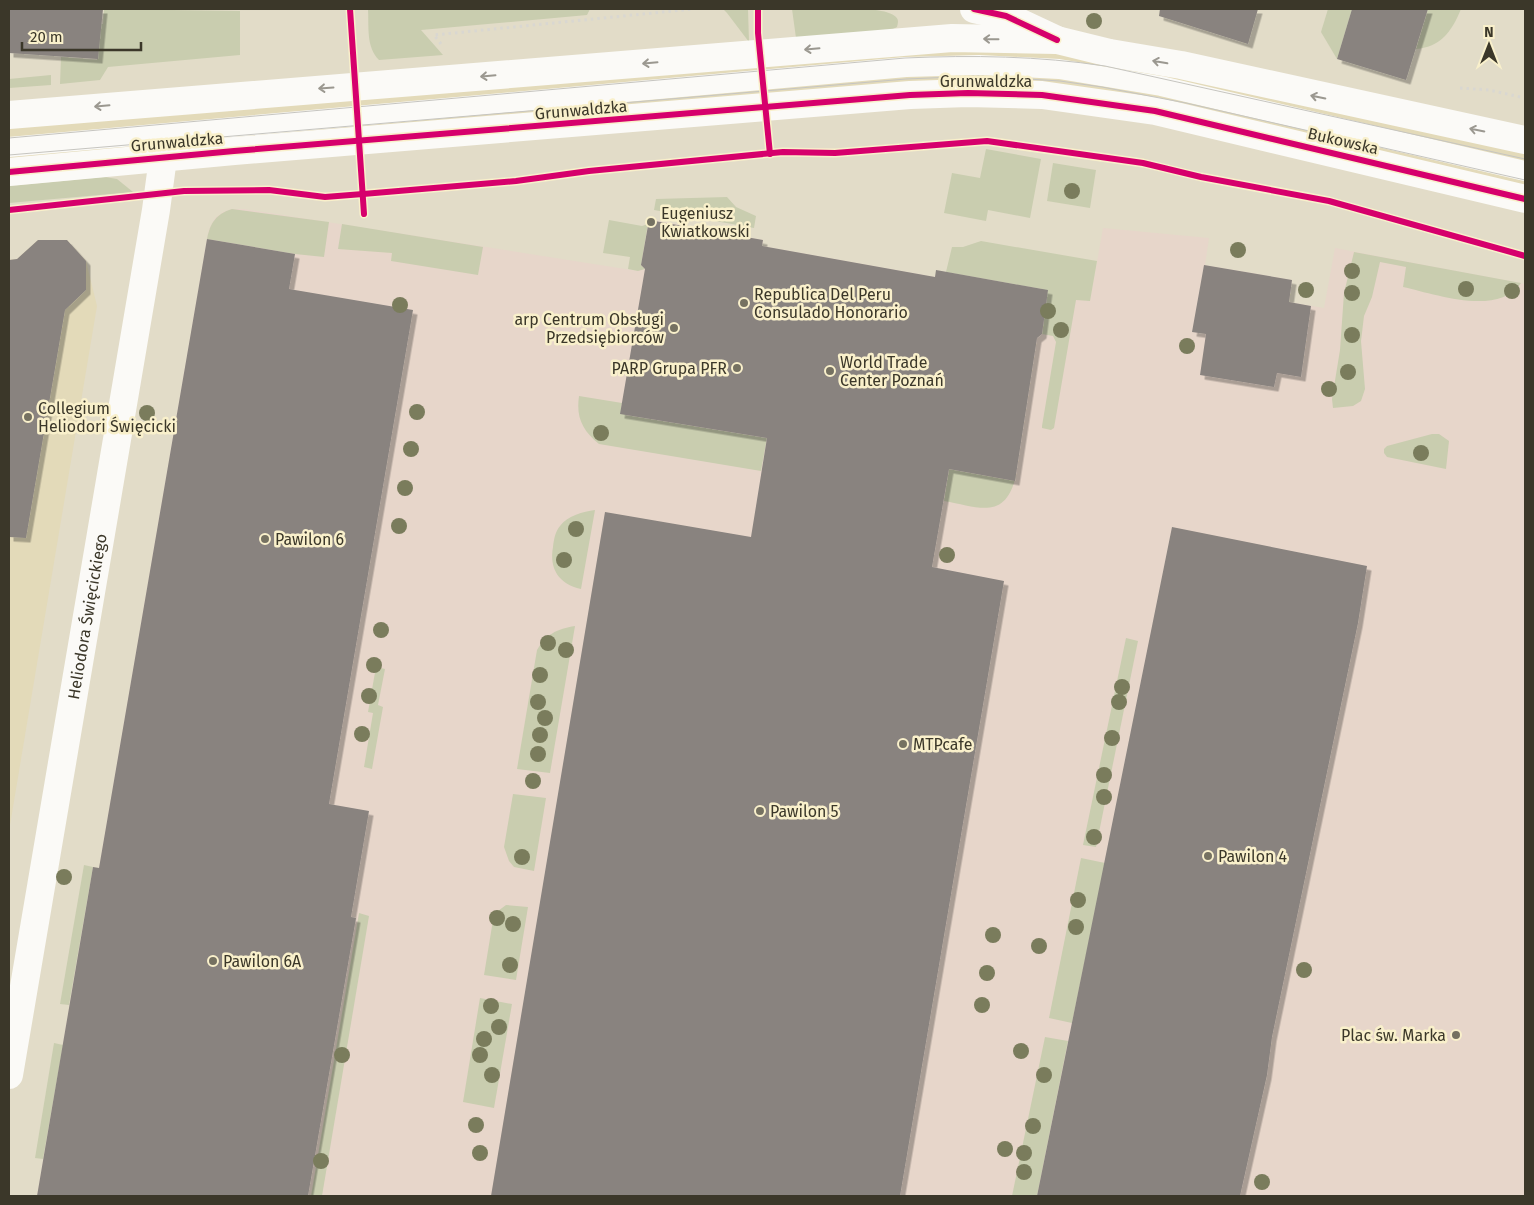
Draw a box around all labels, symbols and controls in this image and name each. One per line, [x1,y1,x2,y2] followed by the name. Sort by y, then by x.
[22,20,141,52] scale bar
[1464,20,1514,70] north arrow
[1484,24,1494,41] text: N
[30,28,63,46] text: 20 m
[983,34,1000,44] one-way arrow
[804,45,820,54] one-way arrow
[1152,56,1168,66] one-way arrow
[642,58,658,68] one-way arrow
[480,71,496,81] one-way arrow
[940,72,1032,91] street label: Grunwaldzka
[318,84,334,93] one-way arrow
[1311,92,1327,101] one-way arrow
[534,97,628,123] street label: Grunwaldzka
[94,102,110,111] one-way arrow
[1306,124,1380,158] street label: Bukowska
[1470,125,1486,135] one-way arrow
[130,129,224,155] street label: Grunwaldzka
[661,204,750,241] place label: Eugeniusz Kwiatkowski
[645,216,657,228] marker: Eugeniusz Kwiatkowski
[754,285,908,322] place label: Republica Del Peru Consulado Honorario
[738,297,750,309] marker: Republica Del Peru Consulado Honorario
[514,310,665,347] place label: arp Centrum Obsługi Przedsiębiorców
[668,322,680,334] marker: arp Centrum Obsługi Przedsiębiorców
[840,353,944,390] place label: World Trade Center Poznań
[612,359,727,378] place label: PARP Grupa PFR
[731,362,743,374] marker: PARP Grupa PFR
[824,365,836,377] marker: World Trade Center Poznań
[38,399,176,436] place label: Collegium Heliodori Święcicki
[22,411,34,423] marker: Collegium Heliodori Święcicki
[275,530,344,549] place label: Pawilon 6
[63,532,110,701] street label: Heliodora Święcickiego
[259,533,271,545] marker: Pawilon 6
[913,735,972,754] place label: MTPcafe
[897,738,909,750] marker: MTPcafe
[770,802,839,821] place label: Pawilon 5
[754,805,766,817] marker: Pawilon 5
[1218,847,1288,866] place label: Pawilon 4
[1202,850,1214,862] marker: Pawilon 4
[223,952,302,971] place label: Pawilon 6A
[207,955,219,967] marker: Pawilon 6A
[1341,1026,1446,1045] place label: Plac św. Marka
[1450,1029,1462,1041] marker: Plac św. Marka

